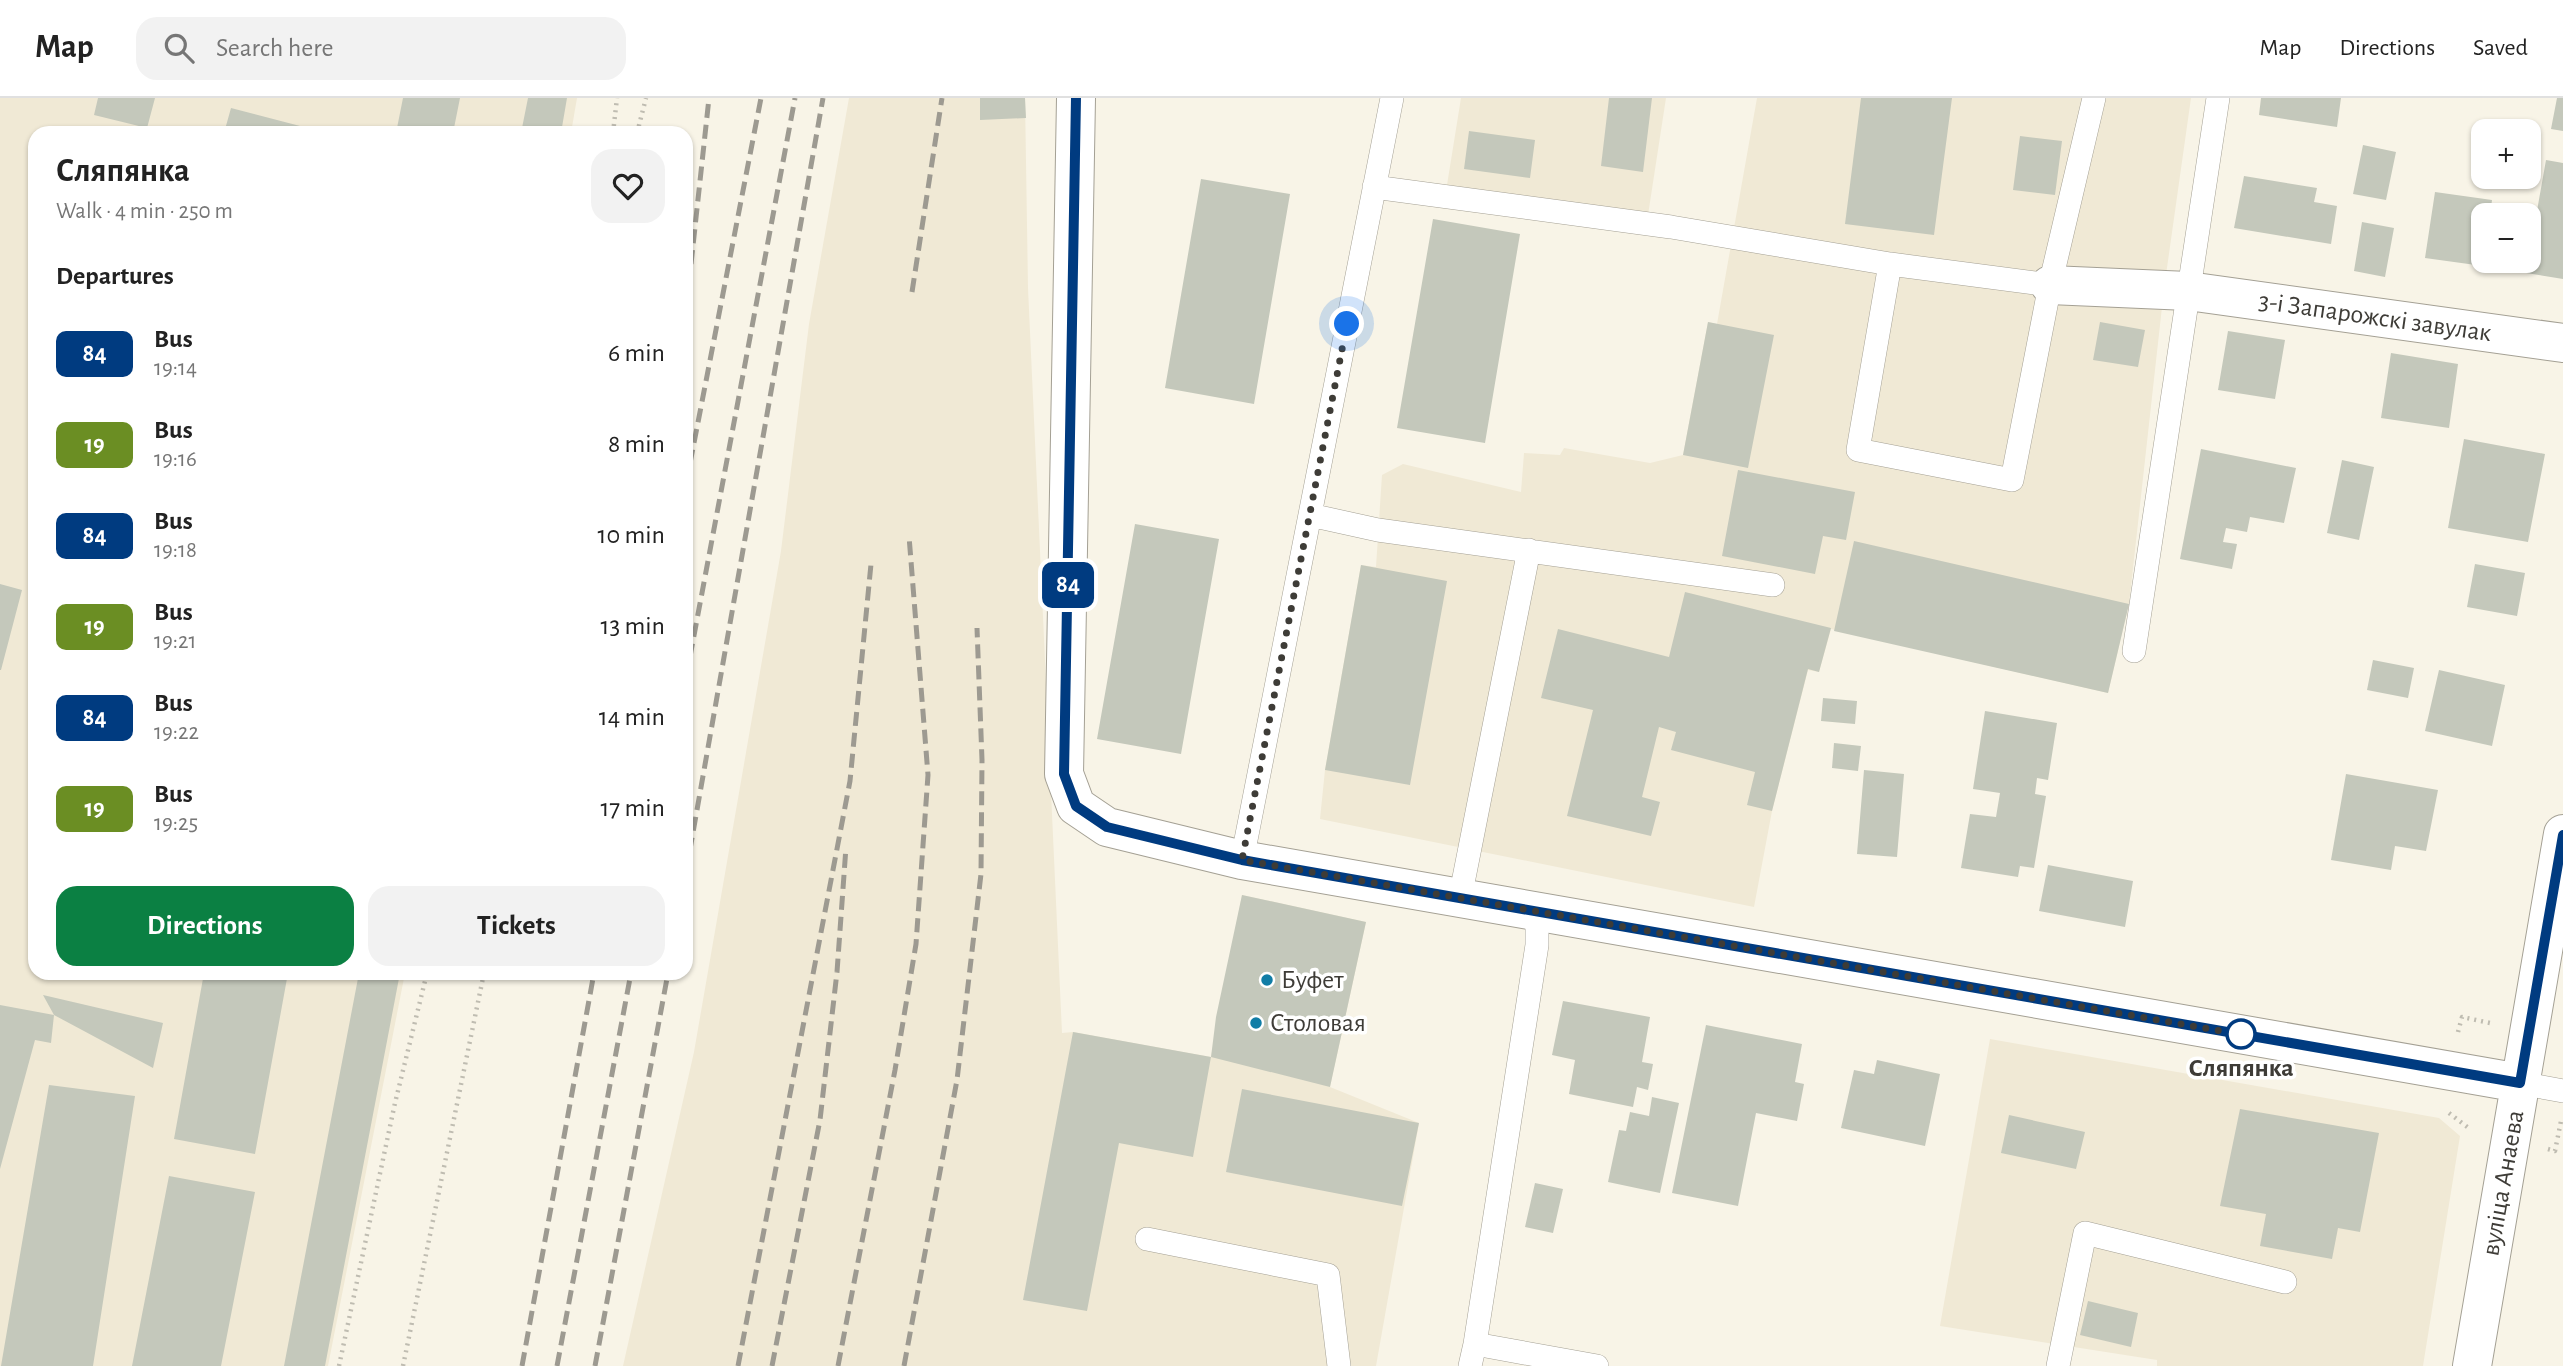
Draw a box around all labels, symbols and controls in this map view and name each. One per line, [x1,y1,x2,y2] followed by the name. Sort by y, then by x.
[136,17,626,80] search box
[160,29,198,67] icon: search
[35,31,94,64] text: Map
[216,35,334,61] text: Search here
[2259,36,2301,60] text: Map
[2339,36,2435,60] text: Directions
[2473,36,2528,60] text: Saved
[2471,119,2541,273] map controls
[2471,119,2541,189] button: +
[591,149,665,223] button: heart
[56,155,190,188] text: Сляпянка
[56,200,233,223] text: Walk · 4 min · 250 m
[2471,203,2541,273] button: −
[56,263,174,289] text: Departures
[2257,288,2493,346] street label: 3-і Запарожскі завулак
[1329,306,1364,341] your location
[154,326,193,352] text: Bus
[608,340,665,366] text: 6 min
[83,342,106,366] text: 84
[154,357,197,380] text: 19:14
[154,417,193,443] text: Bus
[608,431,665,457] text: 8 min
[84,433,105,457] text: 19
[154,448,197,471] text: 19:16
[154,508,193,534] text: Bus
[598,522,665,548] text: 10 min
[83,524,106,548] text: 84
[154,539,197,562] text: 19:18
[1036,562,1100,608] line badge: 84
[1056,573,1080,597] text: 84
[154,599,193,625] text: Bus
[601,613,665,639] text: 13 min
[84,615,105,639] text: 19
[154,630,196,653] text: 19:21
[154,690,193,716] text: Bus
[599,704,665,730] text: 14 min
[83,706,106,730] text: 84
[154,721,199,744] text: 19:22
[154,781,193,807] text: Bus
[600,795,665,821] text: 17 min
[84,797,105,821] text: 19
[154,812,198,835] text: 19:25
[56,886,354,966] button: Directions
[368,886,665,966] button: Tickets
[1281,967,1344,993] place label: Буфет
[1259,972,1275,988] marker: Буфет
[1270,1010,1366,1036] place label: Столовая
[1248,1015,1264,1031] marker: Столовая
[2226,1019,2256,1049] marker: Сляпянка
[2188,1055,2294,1081] place label: Сляпянка
[2477,1108,2529,1258] street label: вуліца Анаева

